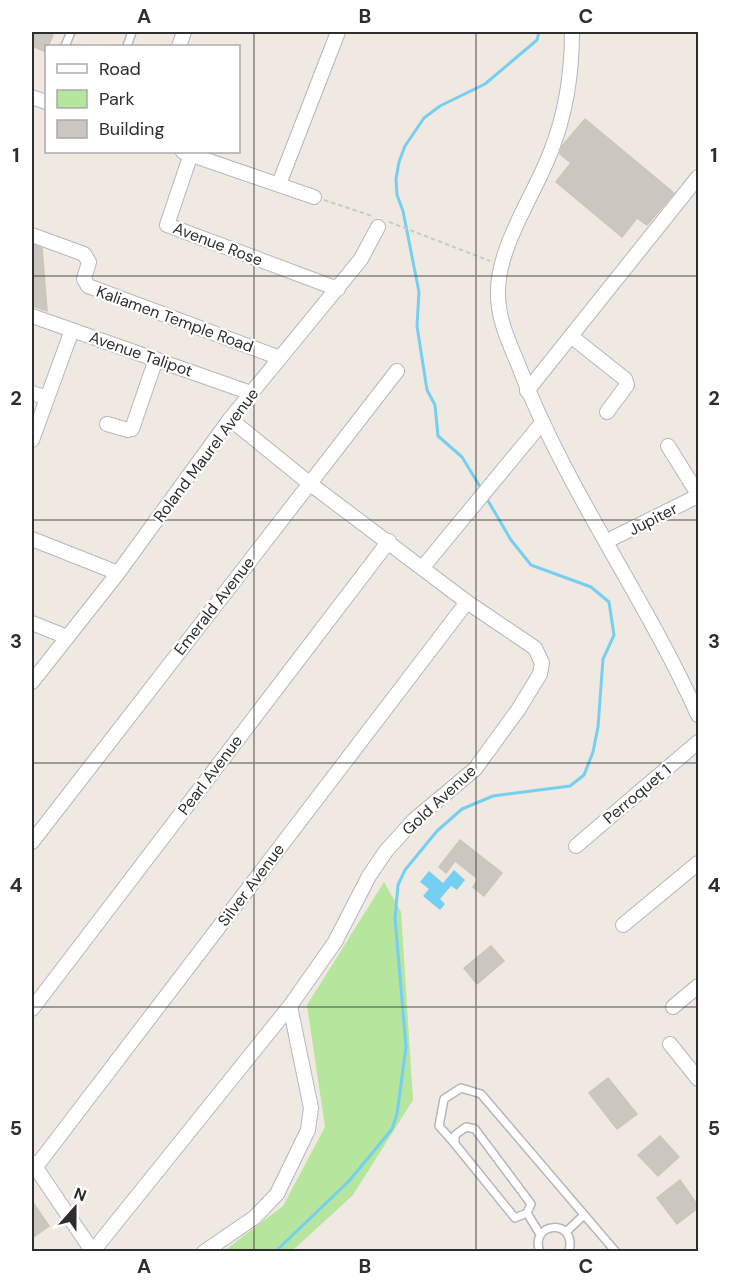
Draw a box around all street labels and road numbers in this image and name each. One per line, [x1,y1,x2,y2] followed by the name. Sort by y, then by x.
[170,217,266,271] street label: Avenue Rose
[94,281,256,357] street label: Kaliamen Temple Road
[87,326,195,382] street label: Avenue Talipot
[149,384,263,526] street label: Roland Maurel Avenue
[625,498,681,540] street label: Jupiter
[169,553,259,659] street label: Emerald Avenue
[173,731,247,819] street label: Pearl Avenue
[599,759,675,829] street label: Perroquet 1
[398,760,480,840] street label: Gold Avenue
[213,839,289,931] street label: Silver Avenue

